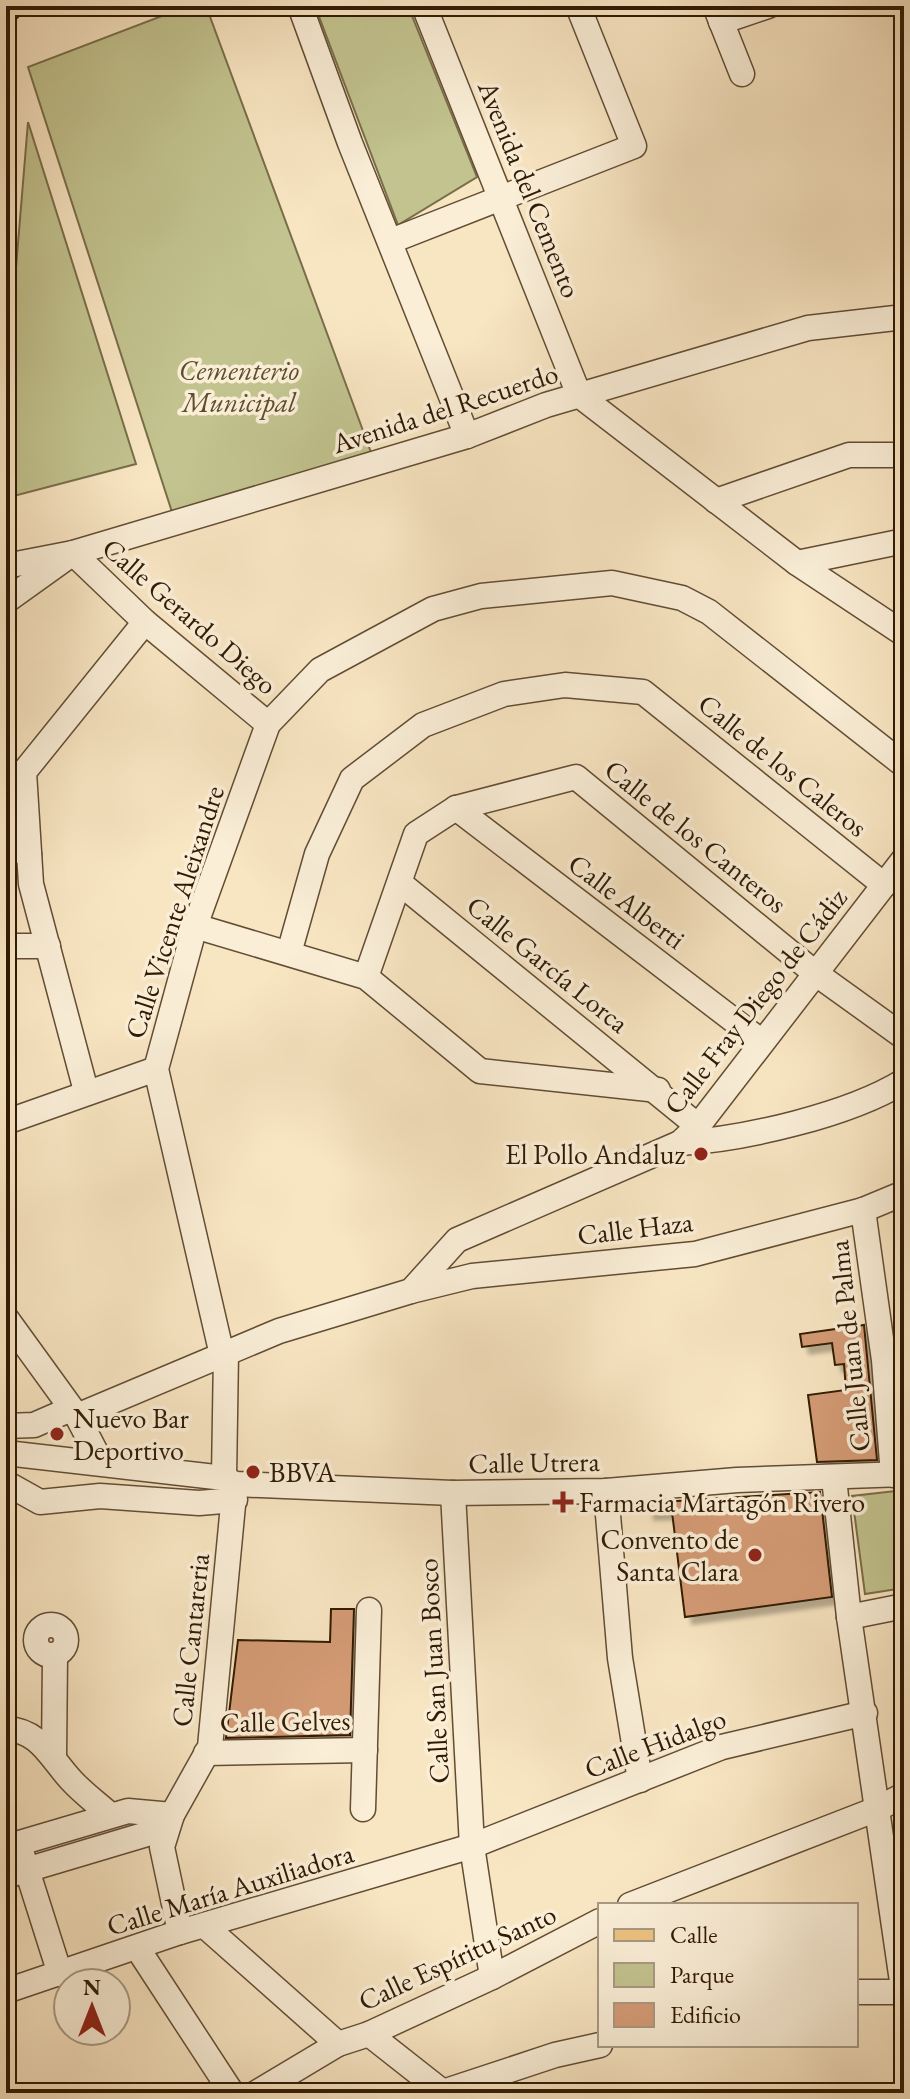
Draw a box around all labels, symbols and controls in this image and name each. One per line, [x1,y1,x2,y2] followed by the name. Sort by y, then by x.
[470,74,590,303] street label: Avenida del Cemento
[179,352,299,420] park label: Cementerio Municipal
[327,355,562,462] street label: Avenida del Recuerdo
[95,530,285,702] street label: Calle Gerardo Diego
[691,686,875,844] street label: Calle de los Caleros
[597,751,795,921] street label: Calle de los Canteros
[116,781,232,1043] street label: Calle Vicente Aleixandre
[561,845,693,957] street label: Calle Alberti
[655,880,855,1121] street label: Calle Fray Diego de Cádiz
[459,887,637,1041] street label: Calle García Lorca
[505,1136,685,1172] place label: El Pollo Andaluz
[692,1145,710,1163] marker: El Pollo Andaluz
[575,1203,696,1253] street label: Calle Haza
[820,1238,878,1454] street label: Calle Juan de Palma
[73,1400,189,1468] place label: Nuevo Bar Deportivo
[48,1425,66,1443] marker: Nuevo Bar Deportivo
[468,1443,601,1481] street label: Calle Utrera
[269,1454,336,1490] place label: BBVA
[244,1463,262,1481] marker: BBVA
[579,1484,865,1520] place label: Farmacia Martagón Rivero
[554,1493,572,1511] marker: Farmacia Martagón Rivero
[601,1521,740,1589] place label: Convento de Santa Clara
[746,1546,764,1564] marker: Convento de Santa Clara
[163,1551,217,1729] street label: Calle Cantareria
[409,1557,457,1785] street label: Calle San Juan Bosco
[579,1700,731,1786] street label: Calle Hidalgo
[219,1702,351,1740] street label: Calle Gelves
[102,1834,359,1944] street label: Calle María Auxiliadora
[352,1895,562,2019] street label: Calle Espíritu Santo
[598,1903,858,2047] legend
[670,1919,718,1950] text: Calle
[670,1959,734,1990] text: Parque
[52,1967,132,2047] north arrow
[83,1973,101,2002] text: N
[670,1999,741,2030] text: Edificio

